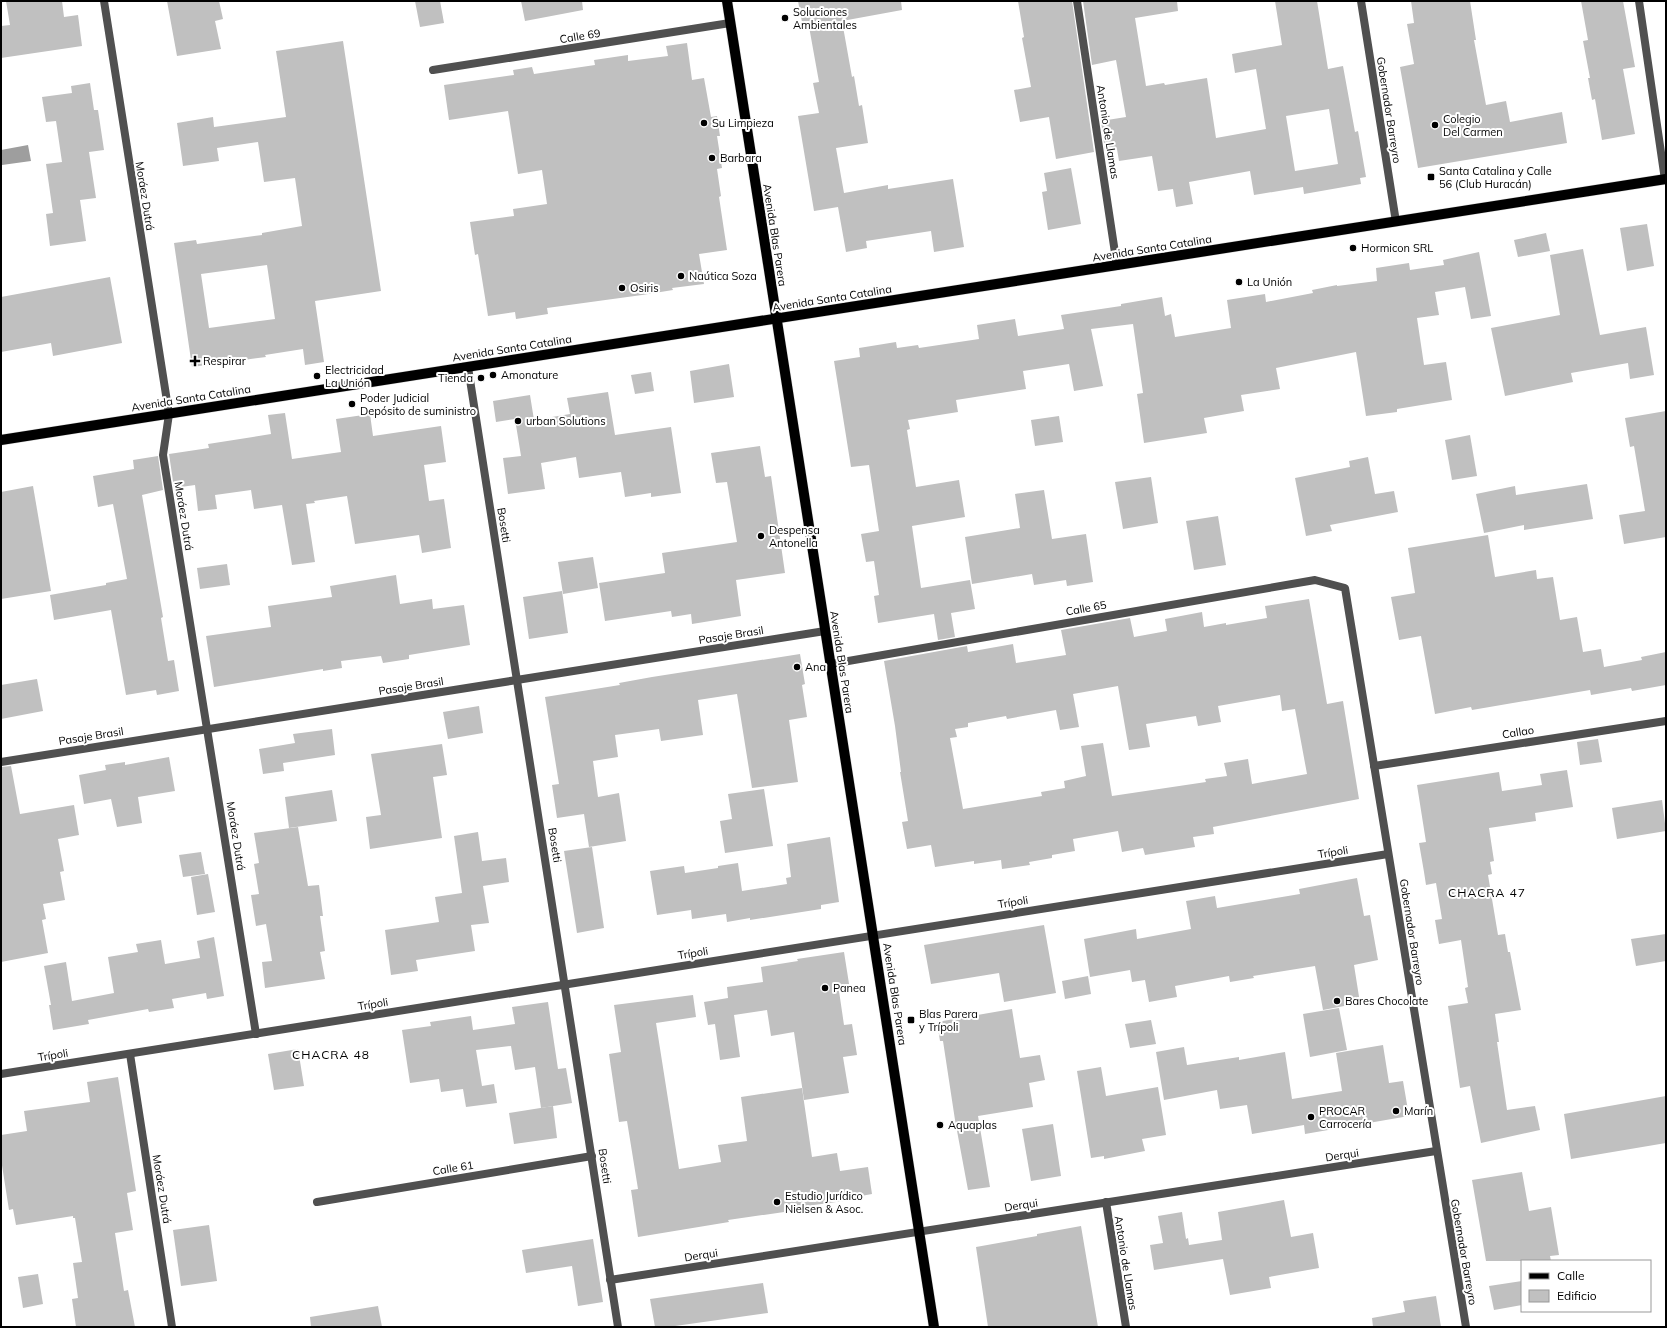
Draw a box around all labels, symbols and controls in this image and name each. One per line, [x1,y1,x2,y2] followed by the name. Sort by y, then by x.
[793,5,857,32] place label: Soluciones Ambientales
[780,13,790,23] marker: Soluciones Ambientales
[559,26,601,46] street label: Calle 69
[1374,56,1404,164] street label: Gobernador Barreyro
[1094,84,1122,180] street label: Antonio de Llamas
[1443,112,1503,139] place label: Colegio Del Carmen
[712,116,774,130] place label: Su Limpieza
[699,118,709,128] marker: Su Limpieza
[1430,120,1440,130] marker: Colegio Del Carmen
[720,151,762,165] place label: Barbara
[707,153,717,163] marker: Barbara
[133,160,157,232] street label: Moráez Dutrá
[1439,164,1552,191] place label: Santa Catalina y Calle 56 (Club Huracán)
[1426,172,1436,182] marker: Santa Catalina y Calle 56 (Club Huracán)
[760,183,790,287] street label: Avenida Blas Parera
[1091,232,1213,264] street label: Avenida Santa Catalina
[1361,241,1433,255] place label: Hormicon SRL
[1348,243,1358,253] marker: Hormicon SRL
[689,269,757,283] place label: Naútica Soza
[676,271,686,281] marker: Naútica Soza
[1247,275,1292,289] place label: La Unión
[1234,277,1244,287] marker: La Unión
[630,281,659,295] place label: Osiris
[771,282,893,314] street label: Avenida Santa Catalina
[617,283,627,293] marker: Osiris
[451,332,573,364] street label: Avenida Santa Catalina
[203,354,246,368] place label: Respirar
[190,356,200,366] marker: Respirar
[325,363,384,390] place label: Electricidad La Unión
[501,368,558,382] place label: Amonature
[488,370,498,380] marker: Amonature
[312,371,322,381] marker: Electricidad La Unión
[438,371,473,385] place label: Tienda
[476,373,486,383] marker: Tienda
[130,382,252,414] street label: Avenida Santa Catalina
[360,391,476,418] place label: Poder Judicial Depósito de suministro
[347,399,357,409] marker: Poder Judicial Depósito de suministro
[526,414,606,428] place label: urban Solutions
[513,416,523,426] marker: urban Solutions
[172,480,196,552] street label: Moráez Dutrá
[494,506,514,544] street label: Bosetti
[769,523,820,550] place label: Despensa Antonella
[756,531,766,541] marker: Despensa Antonella
[1064,597,1108,618] street label: Calle 65
[827,610,857,714] street label: Avenida Blas Parera
[697,623,765,647] street label: Pasaje Brasil
[805,660,826,674] place label: Ana
[792,662,802,672] marker: Ana
[377,674,445,698] street label: Pasaje Brasil
[1501,723,1535,741] street label: Callao
[57,724,125,748] street label: Pasaje Brasil
[224,800,248,872] street label: Moráez Dutrá
[545,826,565,864] street label: Bosetti
[1317,843,1349,861] street label: Trípoli
[1397,878,1427,986] street label: Gobernador Barreyro
[1448,885,1526,900] district label: CHACRA 47
[997,893,1029,911] street label: Trípoli
[880,942,910,1046] street label: Avenida Blas Parera
[677,944,709,962] street label: Trípoli
[833,981,866,995] place label: Panea
[820,983,830,993] marker: Panea
[1345,994,1428,1008] place label: Bares Chocolate
[357,995,389,1013] street label: Trípoli
[1332,996,1342,1006] marker: Bares Chocolate
[919,1007,978,1034] place label: Blas Parera y Trípoli
[906,1015,916,1025] marker: Blas Parera y Trípoli
[37,1046,69,1064] street label: Trípoli
[292,1047,370,1062] district label: CHACRA 48
[1319,1104,1372,1131] place label: PROCAR Carrocería
[1404,1104,1433,1118] place label: Marín
[1391,1106,1401,1116] marker: Marín
[1306,1112,1316,1122] marker: PROCAR Carrocería
[948,1118,997,1132] place label: Aquaplas
[935,1120,945,1130] marker: Aquaplas
[1324,1145,1360,1165] street label: Derqui
[596,1148,614,1184] street label: Bosetti
[150,1153,174,1225] street label: Moráez Dutrá
[432,1158,474,1178] street label: Calle 61
[785,1189,863,1216] place label: Estudio Jurídico Nielsen & Asoc.
[1003,1195,1039,1215] street label: Derqui
[772,1197,782,1207] marker: Estudio Jurídico Nielsen & Asoc.
[1448,1198,1480,1306] street label: Gobernador Barreyro
[1112,1215,1140,1311] street label: Antonio de Llamas
[683,1245,719,1265] street label: Derqui
[1521,1260,1651,1312] legend
[1557,1268,1584,1283] text: Calle
[1557,1288,1597,1303] text: Edificio

